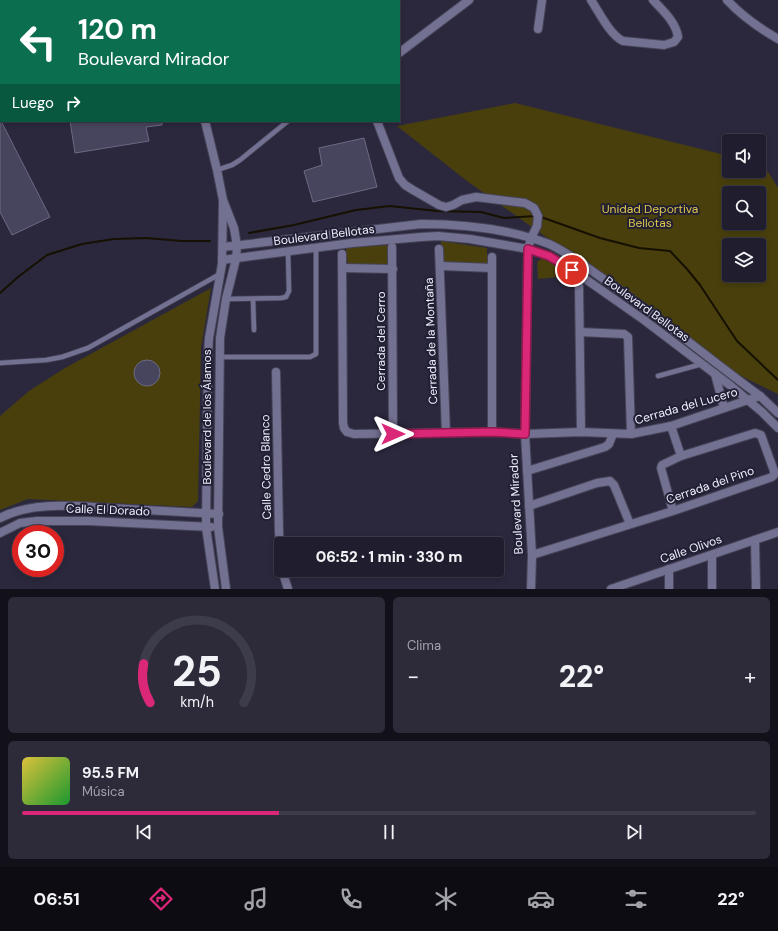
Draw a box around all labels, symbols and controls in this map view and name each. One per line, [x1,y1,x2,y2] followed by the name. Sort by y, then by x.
[78,11,157,48] text: 120 m
[12,16,64,68] icon: left
[78,47,229,71] text: Boulevard Mirador
[62,92,84,114] icon: right
[12,93,54,113] text: Luego
[722,134,766,282] map controls
[722,134,766,178] button: sound
[722,186,766,230] button: search
[602,201,698,231] park label: Unidad Deportiva Bellotas
[273,221,375,249] street label: Boulevard Bellotas
[722,238,766,282] button: layers
[555,253,589,287] pin
[561,259,583,281] icon: arrive
[601,273,693,345] street label: Boulevard Bellotas
[421,277,441,405] street label: Cerrada de la Montaña
[373,291,389,391] street label: Cerrada del Cerro
[199,349,215,485] street label: Boulevard de los Álamos
[633,384,739,428] street label: Cerrada del Lucero
[372,413,414,455] position arrow
[257,414,275,520] street label: Calle Cedro Blanco
[505,453,527,555] street label: Boulevard Mirador
[664,462,756,508] street label: Cerrada del Pino
[66,501,150,519] street label: Calle El Dorado
[12,525,64,577] speed limit sign: 30
[658,531,724,567] street label: Calle Olivos
[316,547,462,567] text: 06:52 · 1 min · 330 m
[407,637,441,654] text: Clima
[172,645,221,699] text: 25
[559,657,604,696] text: 22°
[407,662,419,691] text: −
[744,662,756,691] text: +
[180,693,213,711] text: km/h
[82,763,139,783] text: 95.5 FM
[82,783,125,800] text: Música
[133,821,155,843] icon: previous
[378,821,400,843] icon: pause
[623,821,645,843] icon: next
[147,885,175,913] icon: directions
[242,885,270,913] icon: music
[337,885,365,913] icon: phone
[432,885,460,913] icon: climate
[527,885,555,913] icon: car
[622,885,650,913] icon: filters
[34,887,80,911] text: 06:51
[717,887,744,911] text: 22°

